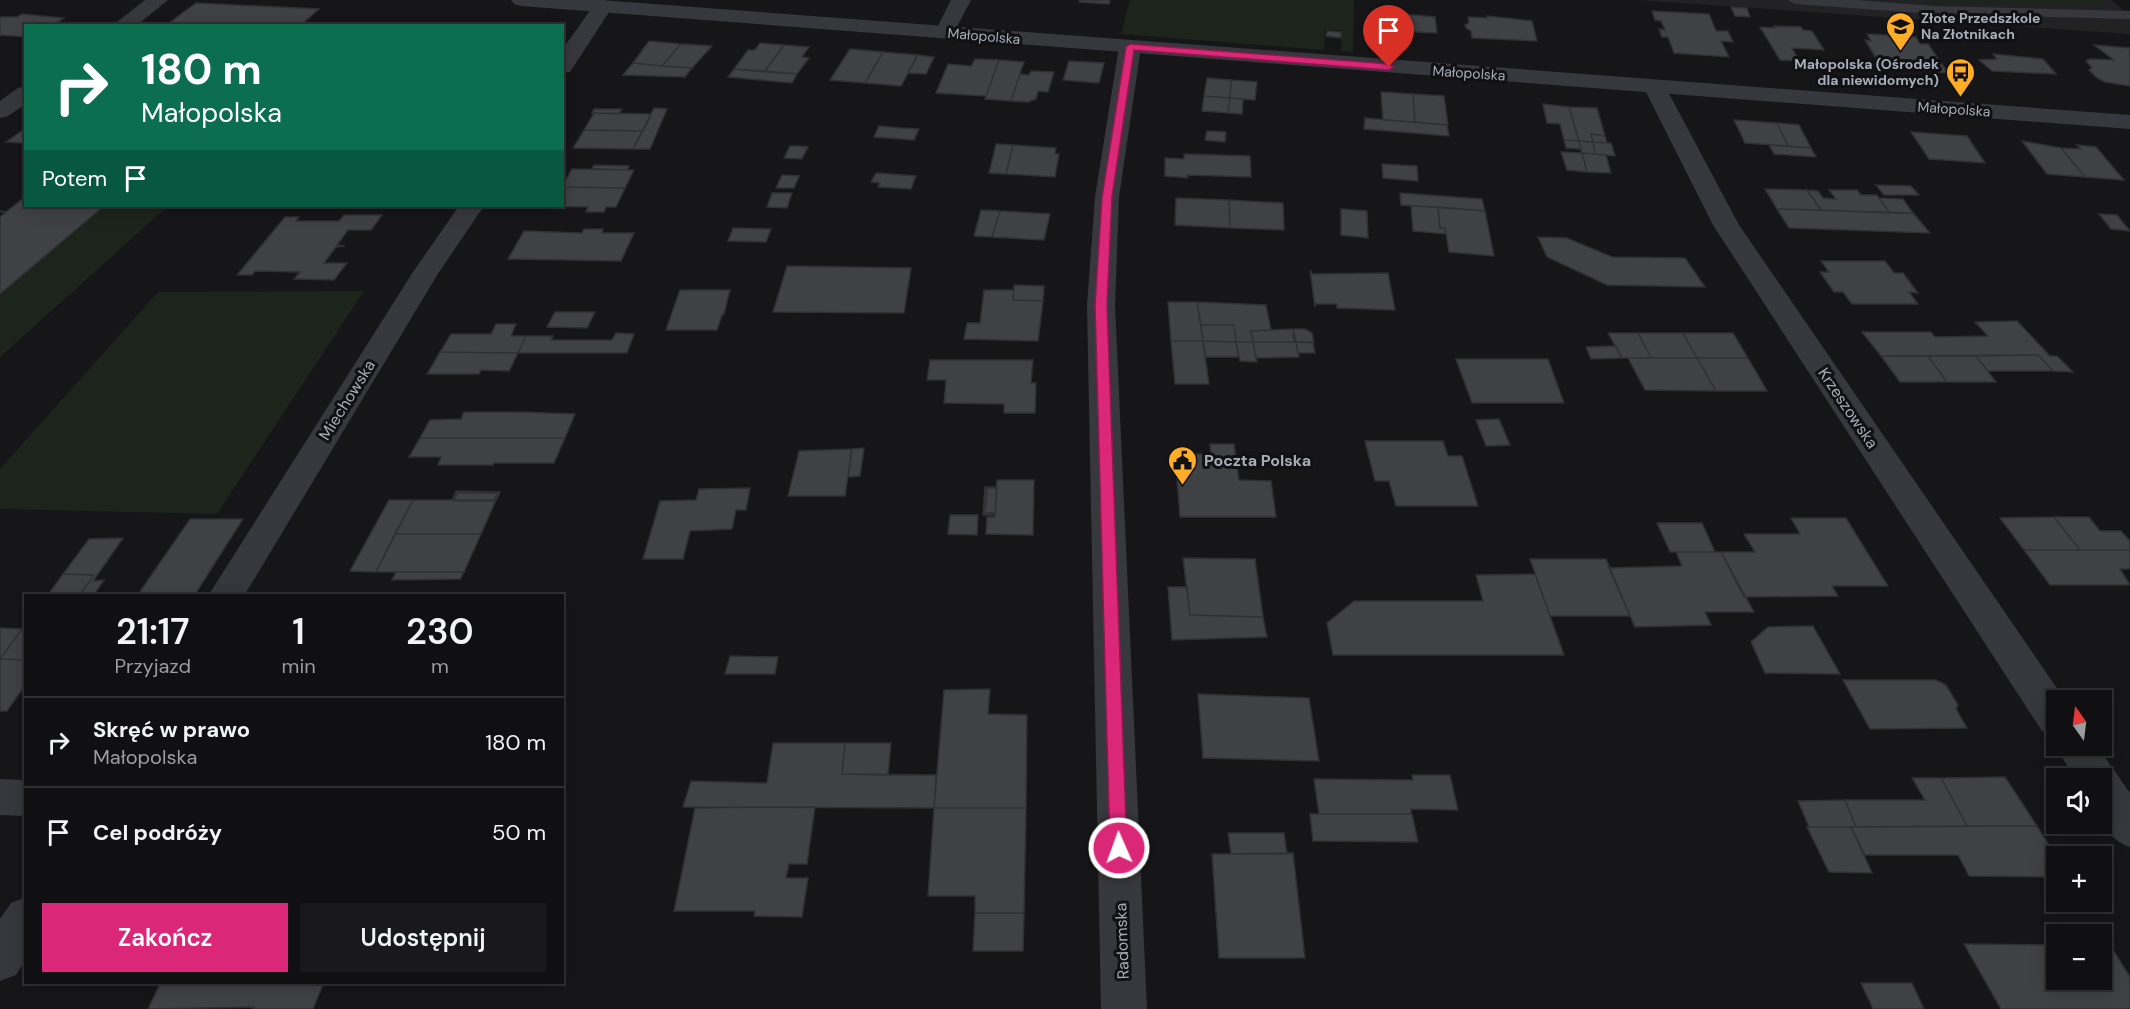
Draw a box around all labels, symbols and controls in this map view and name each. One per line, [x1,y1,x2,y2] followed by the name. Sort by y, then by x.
[1363,5,1414,67] pin
[1921,9,2040,43] place label: Złote Przedszkole Na Złotnikach
[1884,10,1916,52] school or university icon: Złote Przedszkole Na Złotnikach
[1372,14,1405,47] icon: arrive
[947,24,1021,48] street label: Małopolska
[141,42,262,97] text: 180 m
[42,48,120,126] icon: right
[1794,55,1939,89] place label: Małopolska (Ośrodek dla niewidomych)
[1944,56,1976,98] bus stop icon: Małopolska (Ośrodek dla niewidomych)
[1432,61,1506,85] street label: Małopolska
[141,95,282,130] text: Małopolska
[1917,97,1991,121] street label: Małopolska
[119,162,152,195] icon: arrive
[42,164,107,193] text: Potem
[314,356,380,444] street label: Miechowska
[1813,364,1883,452] street label: Krzeszowska
[1167,444,1199,486] public building icon: Poczta Polska
[1204,450,1311,471] place label: Poczta Polska
[116,608,190,655] text: 21:17
[292,608,305,655] text: 1
[406,608,474,655] text: 230
[114,653,191,679] text: Przyjazd
[282,653,316,679] text: min
[431,653,449,679] text: m
[2046,690,2112,756] north arrow
[2046,690,2112,990] map controls
[93,715,250,744] text: Skręć w prawo
[42,726,75,759] icon: right
[485,728,546,757] text: 180 m
[93,744,197,770] text: Małopolska
[2046,768,2112,834] button: sound
[42,816,75,849] icon: arrive
[1087,816,1151,880] position arrow
[93,818,222,847] text: Cel podróży
[492,818,546,847] text: 50 m
[2046,846,2112,912] button: +
[1110,902,1134,980] street label: Radomska
[42,903,288,972] button: Zakończ
[300,903,546,972] button: Udostępnij
[2046,924,2112,990] button: −

